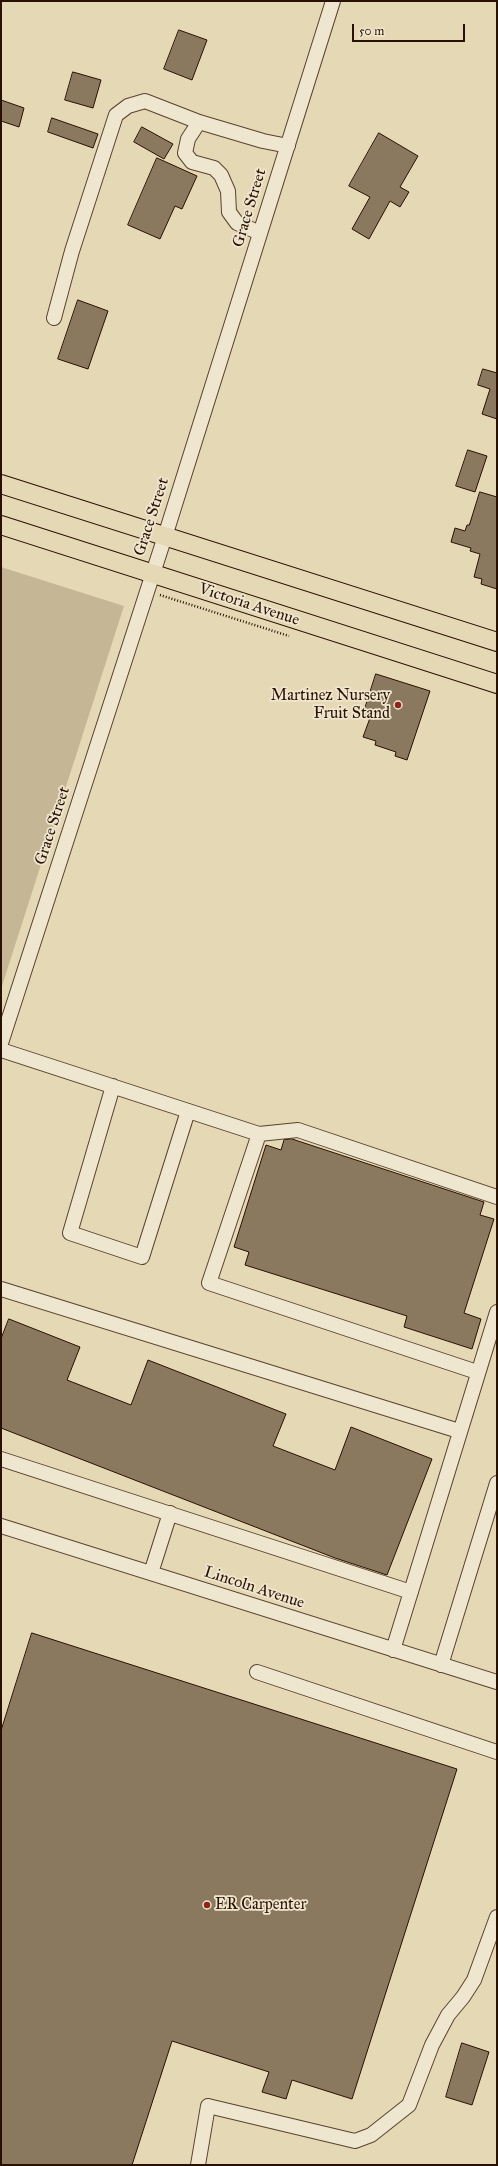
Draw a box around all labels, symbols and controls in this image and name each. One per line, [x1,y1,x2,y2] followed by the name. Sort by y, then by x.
[354,16,467,42] scale bar
[359,24,384,38] text: 50 m
[229,166,271,250] street label: Grace Street
[130,475,174,559] street label: Grace Street
[196,580,302,630] street label: Victoria Avenue
[271,686,390,724] place label: Martinez Nursery Fruit Stand
[393,700,403,710] marker: Martinez Nursery Fruit Stand
[31,784,75,868] street label: Grace Street
[201,1563,307,1613] street label: Lincoln Avenue
[215,1895,306,1915] place label: ER Carpenter
[202,1900,212,1910] marker: ER Carpenter

